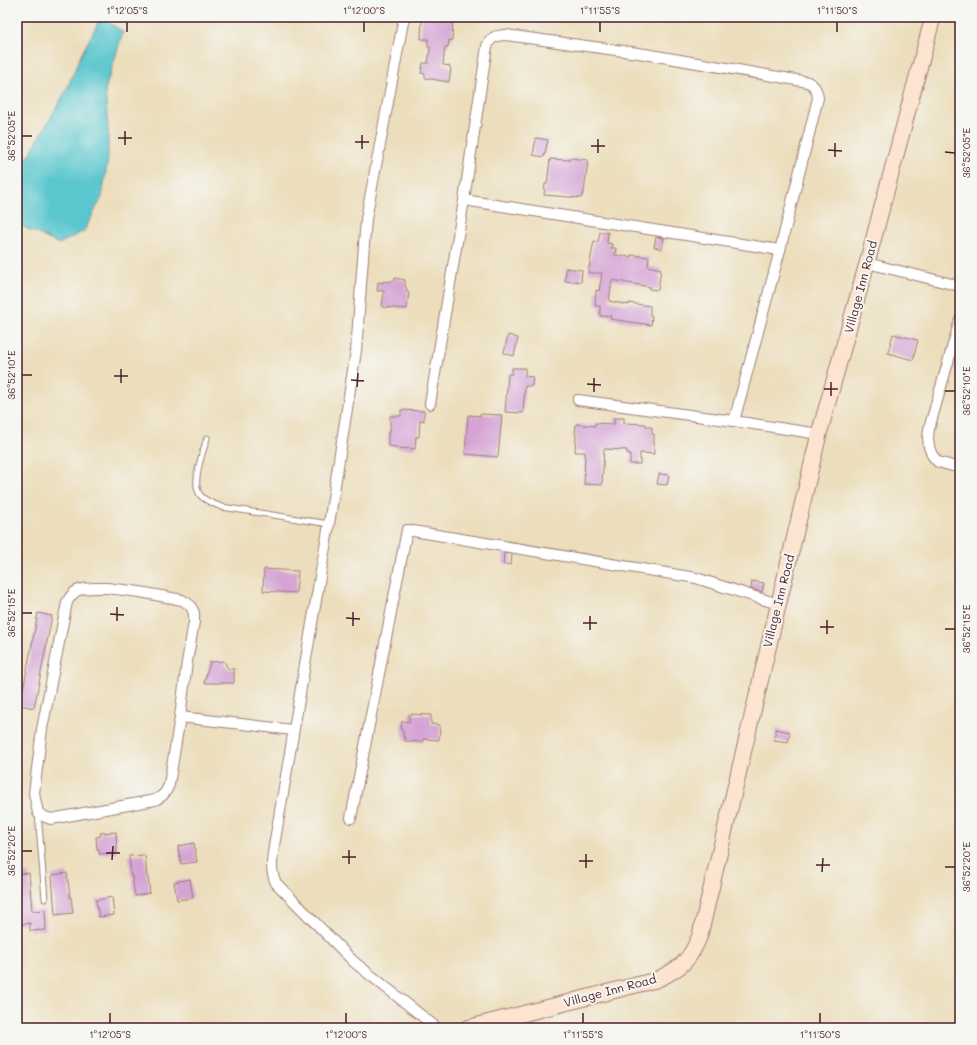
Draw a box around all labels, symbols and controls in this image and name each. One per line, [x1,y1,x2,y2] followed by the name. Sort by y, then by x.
[106,3,148,17] text: 1°12'05"S
[343,3,385,17] text: 1°12'00"S
[580,3,621,17] text: 1°11'55"S
[817,3,858,17] text: 1°11'50"S
[4,110,18,161] text: 36°52'05"E
[959,127,973,178] text: 36°52'05"E
[840,238,880,335] street label: Village Inn Road
[4,350,18,400] text: 36°52'10"E
[959,366,973,416] text: 36°52'10"E
[759,552,797,649] street label: Village Inn Road
[4,588,18,637] text: 36°52'15"E
[959,604,973,653] text: 36°52'15"E
[4,826,18,876] text: 36°52'20"E
[959,842,973,892] text: 36°52'20"E
[562,970,658,1010] street label: Village Inn Road
[89,1027,131,1041] text: 1°12'05"S
[325,1027,367,1041] text: 1°12'00"S
[563,1027,604,1041] text: 1°11'55"S
[800,1027,841,1041] text: 1°11'50"S

